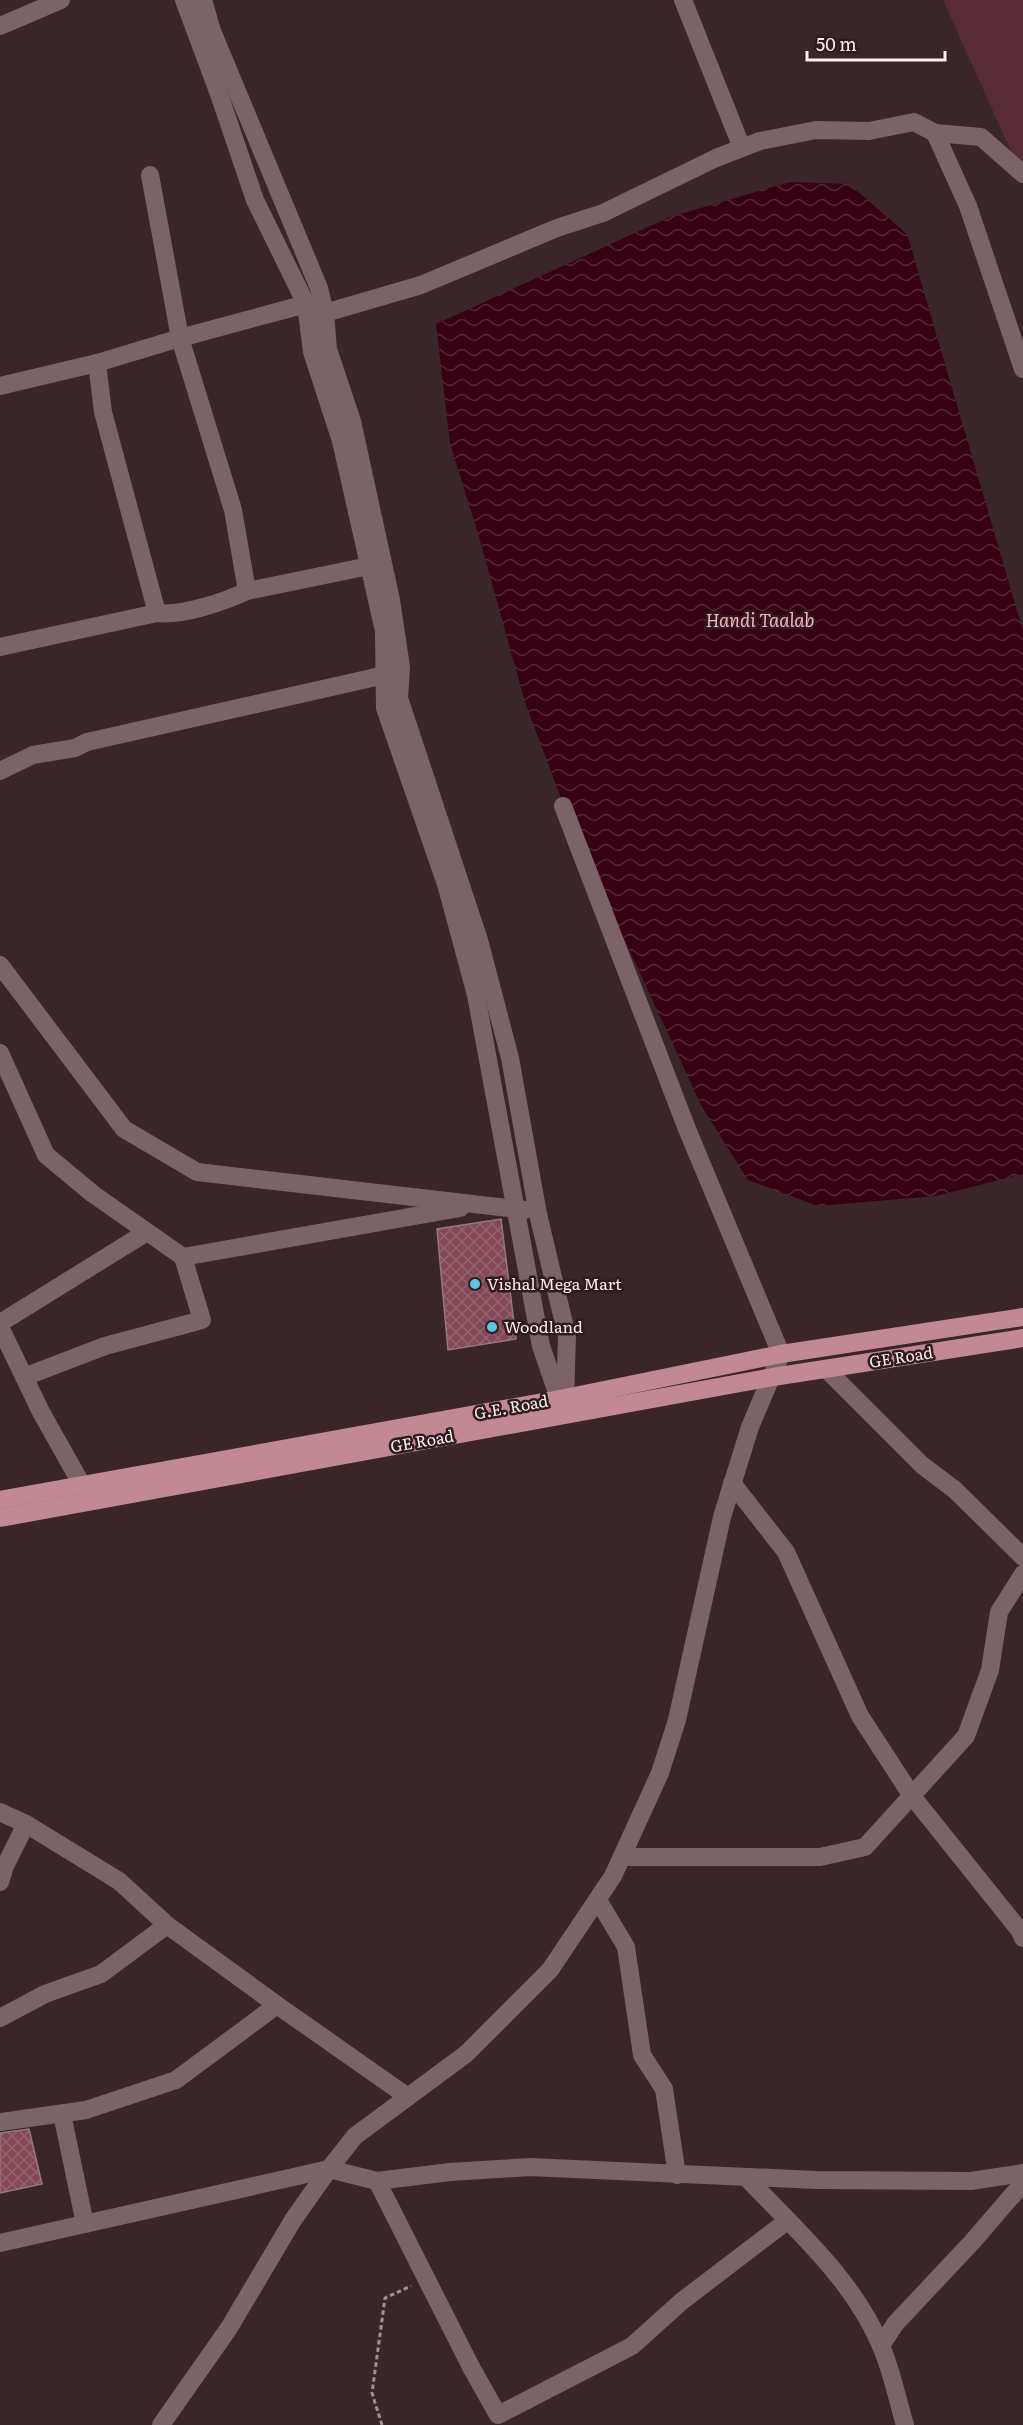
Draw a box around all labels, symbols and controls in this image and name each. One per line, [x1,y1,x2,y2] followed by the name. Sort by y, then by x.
[807,24,945,62] scale bar
[816,30,857,57] text: 50 m
[705,606,815,633] water label: Handi Taalab
[487,1271,622,1295] place label: Vishal Mega Mart
[468,1277,482,1291] marker: Vishal Mega Mart
[504,1314,583,1338] place label: Woodland
[485,1320,499,1334] marker: Woodland
[867,1339,935,1373] street label: GE Road
[472,1388,550,1424] street label: G.E. Road
[388,1423,456,1457] street label: GE Road

